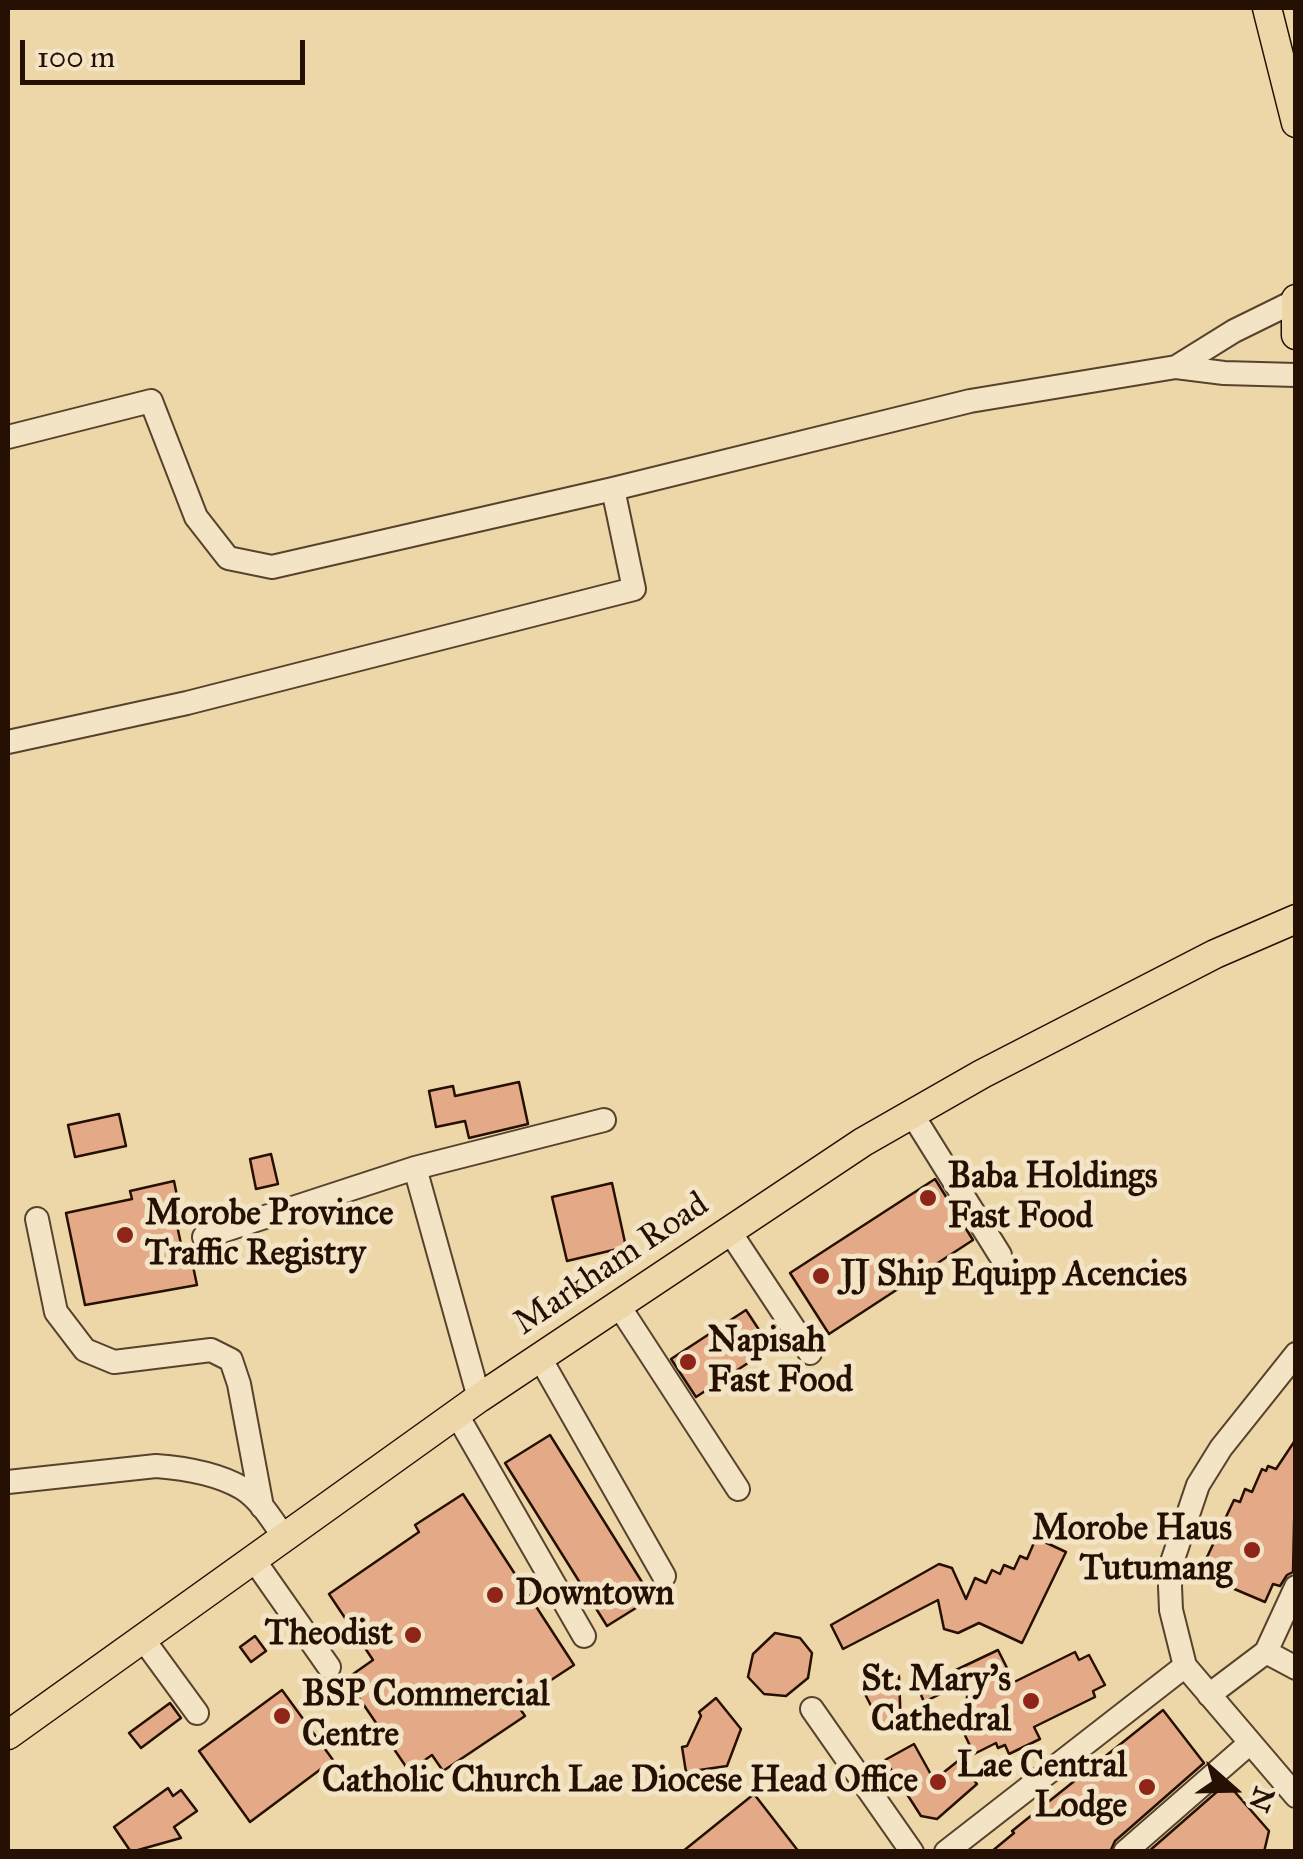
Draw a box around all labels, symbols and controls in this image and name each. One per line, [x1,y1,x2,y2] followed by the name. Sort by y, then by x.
[25,20,310,82] scale bar
[37,39,115,75] text: 100 m
[948,1157,1157,1239] place label: Baba Holdings Fast Food
[507,1184,717,1346] street label: Markham Road
[917,1187,939,1209] marker: Baba Holdings Fast Food
[145,1194,394,1276] place label: Morobe Province Traffic Registry
[114,1224,136,1246] marker: Morobe Province Traffic Registry
[841,1255,1187,1297] place label: JJ Ship Equipp Acencies
[810,1265,832,1287] marker: JJ Ship Equipp Acencies
[708,1321,853,1403] place label: Napisah Fast Food
[677,1351,699,1373] marker: Napisah Fast Food
[1032,1509,1232,1591] place label: Morobe Haus Tutumang
[1241,1539,1263,1561] marker: Morobe Haus Tutumang
[515,1574,674,1616] place label: Downtown
[484,1584,506,1606] marker: Downtown
[265,1614,393,1656] place label: Theodist
[402,1624,424,1646] marker: Theodist
[861,1660,1011,1742] place label: St. Mary's Cathedral
[302,1675,549,1757] place label: BSP Commercial Centre
[1020,1690,1042,1712] marker: St. Mary's Cathedral
[271,1705,293,1727] marker: BSP Commercial Centre
[1183,1739,1283,1839] north arrow
[957,1746,1127,1828] place label: Lae Central Lodge
[322,1761,918,1803] place label: Catholic Church Lae Diocese Head Office
[927,1771,949,1793] marker: Catholic Church Lae Diocese Head Office
[1136,1776,1158,1798] marker: Lae Central Lodge
[1241,1782,1282,1817] text: N

